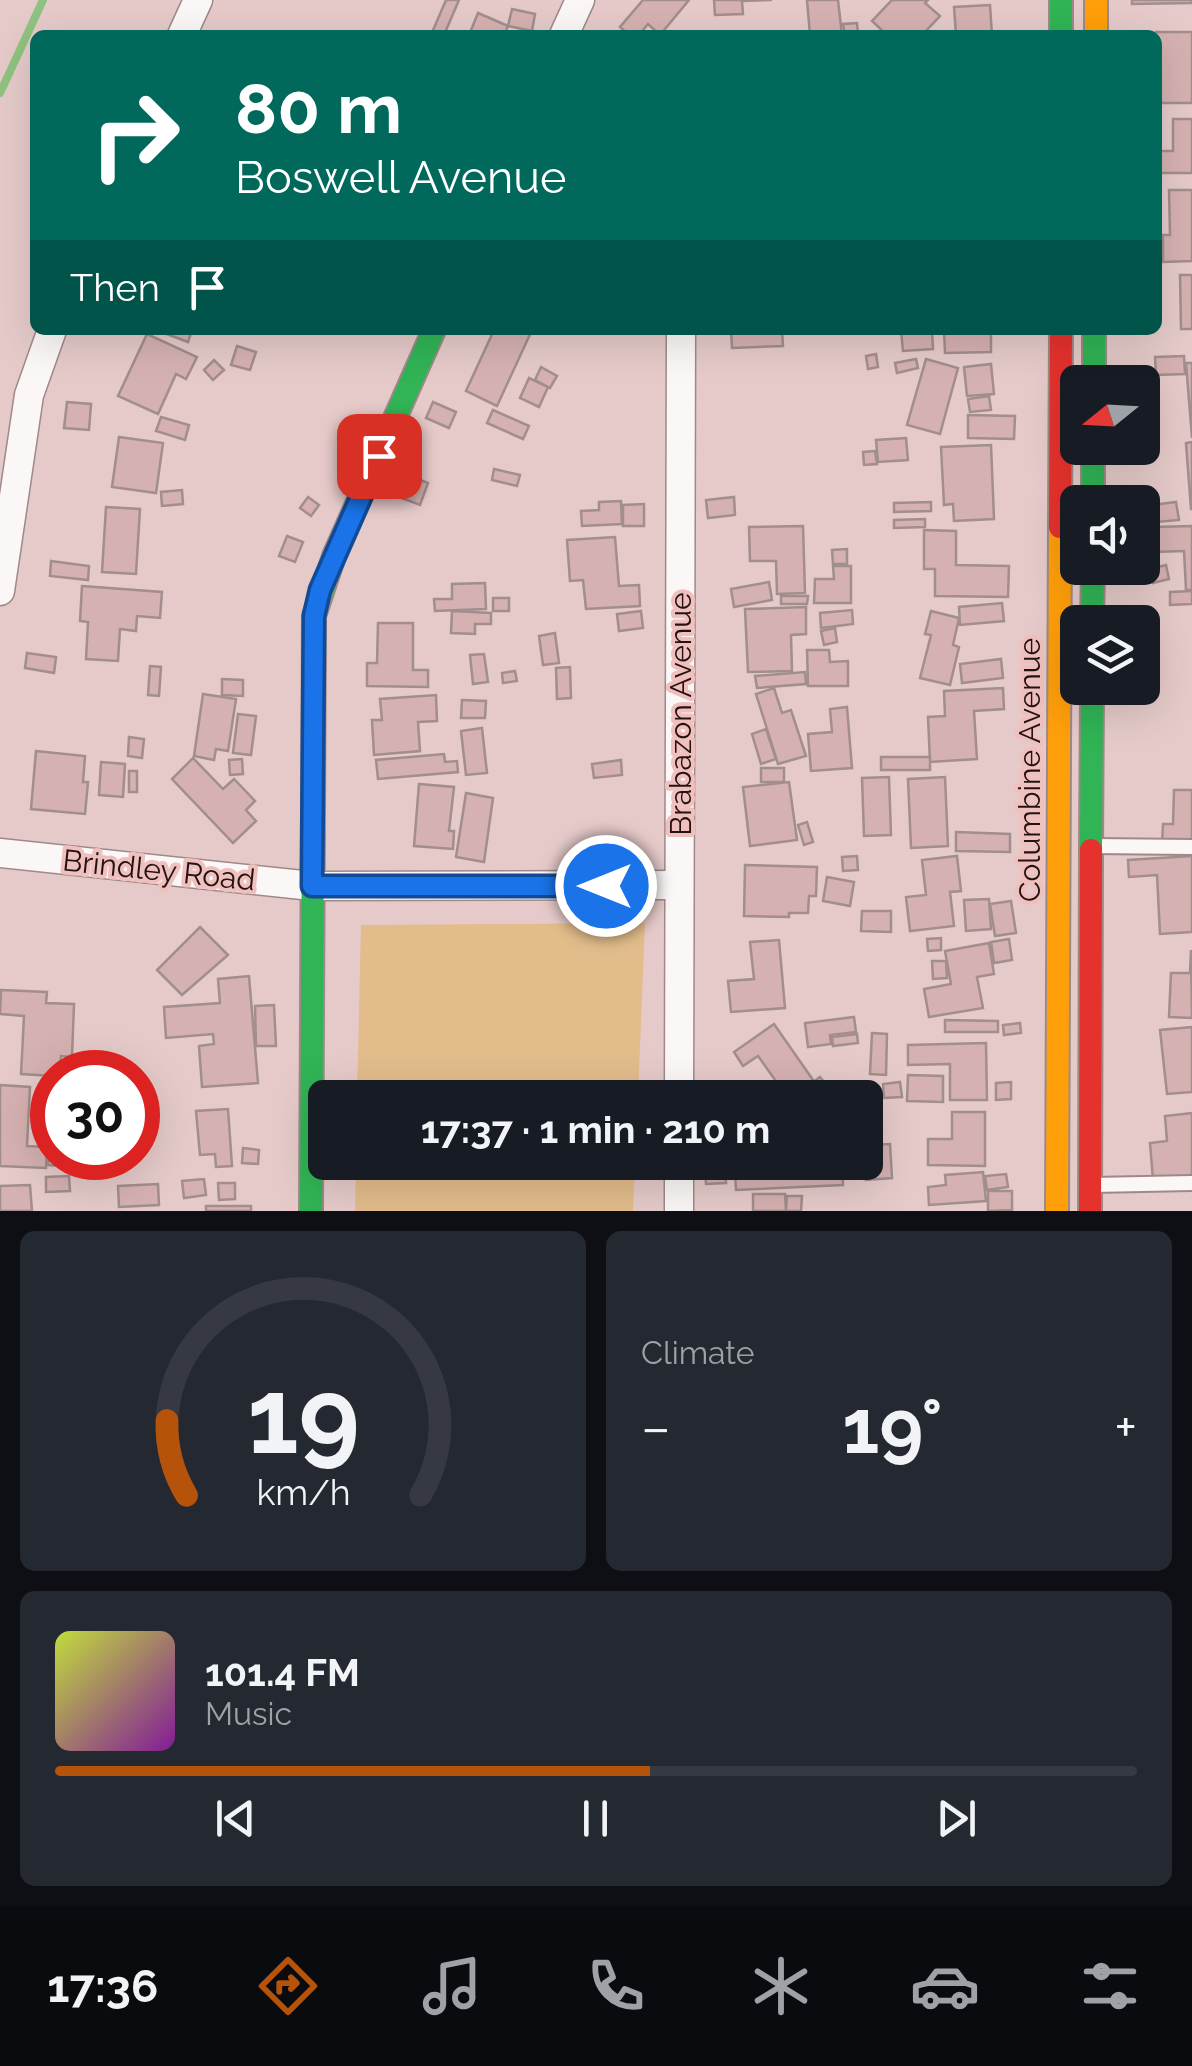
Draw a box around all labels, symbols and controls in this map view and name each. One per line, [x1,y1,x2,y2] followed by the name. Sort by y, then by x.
[235,67,402,149] text: 80 m
[70,70,200,200] icon: right
[235,151,566,204] text: Boswell Avenue
[180,260,235,315] icon: arrive
[70,265,160,310] text: Then
[1060,365,1160,465] north arrow
[1060,365,1160,705] map controls
[337,414,422,499] pin
[352,429,407,484] icon: arrive
[1060,485,1160,585] button: sound
[663,592,698,836] street label: Brabazon Avenue
[1060,605,1160,705] button: layers
[1012,638,1047,902] street label: Columbine Avenue
[554,834,658,938] position arrow
[61,842,257,898] street label: Brindley Road
[30,1050,160,1180] speed limit sign: 30
[421,1107,770,1152] text: 17:37 · 1 min · 210 m
[641,1334,755,1371] text: Climate
[247,1355,359,1477] text: 19
[842,1382,943,1471] text: 19°
[641,1395,671,1460] text: −
[1114,1395,1137,1460] text: +
[256,1471,350,1513] text: km/h
[205,1650,360,1695] text: 101.4 FM
[205,1695,292,1732] text: Music
[208,1791,263,1846] icon: previous
[568,1791,623,1846] icon: pause
[929,1791,984,1846] icon: next
[253,1951,323,2021] icon: directions
[417,1951,487,2021] icon: music
[581,1951,651,2021] icon: phone
[746,1951,816,2021] icon: climate
[910,1951,980,2021] icon: car
[1075,1951,1145,2021] icon: filters
[47,1960,158,2013] text: 17:36

